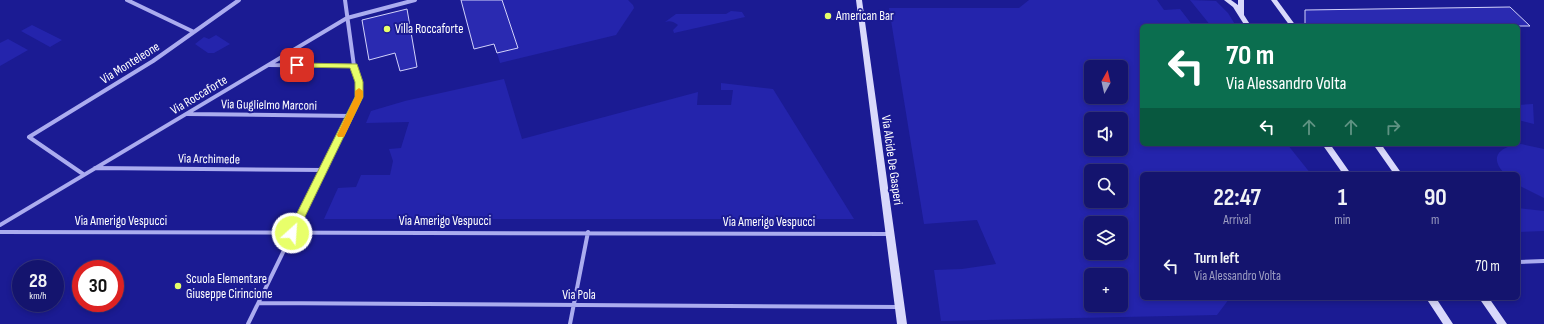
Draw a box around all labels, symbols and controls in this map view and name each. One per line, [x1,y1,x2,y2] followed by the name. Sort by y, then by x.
[835,8,894,24] place label: American Bar
[823,11,833,21] marker: American Bar
[395,21,463,37] place label: Villa Roccaforte
[382,24,392,34] marker: Villa Roccaforte
[97,38,163,88] street label: Via Monteleone
[1226,39,1274,72] text: 70 m
[1160,40,1212,92] icon: left
[280,48,314,82] pin
[286,54,308,76] icon: arrive
[1084,60,1128,104] north arrow
[1084,60,1128,312] map controls
[168,72,230,118] street label: Via Roccaforte
[1226,73,1346,94] text: Via Alessandro Volta
[221,96,317,114] street label: Via Guglielmo Marconi
[1084,112,1128,156] button: sound
[878,114,906,206] street label: Via Alcide De Gasperi
[1256,116,1278,138] icon: left
[1298,116,1320,138] icon: ahead
[1340,116,1362,138] icon: ahead
[1382,116,1404,138] icon: right
[178,150,240,168] street label: Via Archimede
[1084,164,1128,208] button: search
[1213,183,1261,212] text: 22:47
[1338,183,1347,212] text: 1
[1424,183,1447,212] text: 90
[271,212,313,254] position arrow
[1223,212,1251,228] text: Arrival
[1334,212,1351,228] text: min
[1431,212,1439,228] text: m
[75,213,167,229] street label: Via Amerigo Vespucci
[399,213,491,229] street label: Via Amerigo Vespucci
[723,214,815,230] street label: Via Amerigo Vespucci
[1084,216,1128,260] button: layers
[1194,249,1239,268] text: Turn left
[1160,255,1182,277] icon: left
[1475,257,1500,276] text: 70 m
[72,260,124,312] speed limit sign: 30
[1084,268,1128,312] button: +
[1194,268,1281,284] text: Via Alessandro Volta
[29,269,47,293] text: 28
[186,271,273,302] place label: Scuola Elementare Giuseppe Cirincione
[173,281,183,291] marker: Scuola Elementare Giuseppe Cirincione
[562,287,596,303] street label: Via Pola
[29,290,47,302] text: km/h

